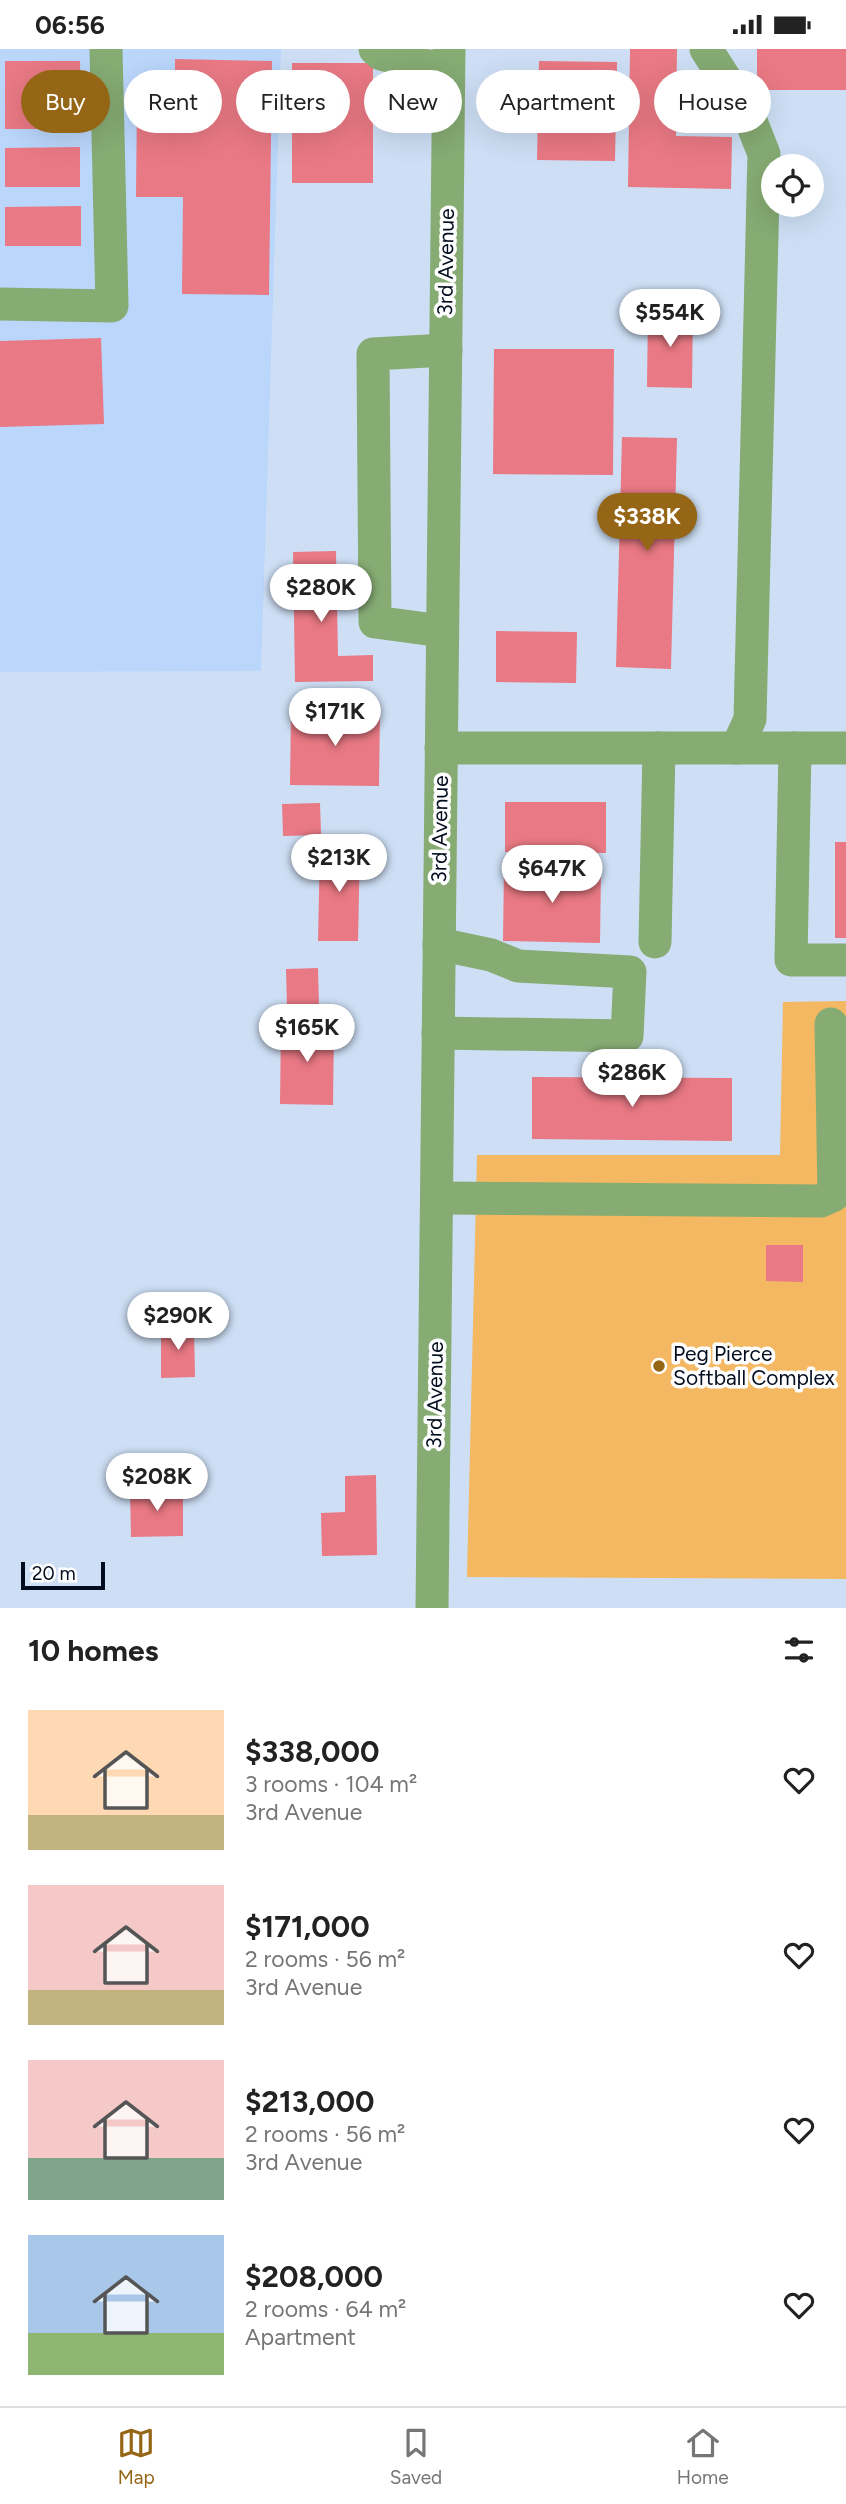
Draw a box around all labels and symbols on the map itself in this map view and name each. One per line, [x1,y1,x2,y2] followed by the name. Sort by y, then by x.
[432,208,459,316] street label: 3rd Avenue
[621,289,719,349] pin: $554K
[598,493,696,553] pin: $338K
[272,565,370,624] pin: $280K
[286,689,384,748] pin: $171K
[426,775,453,883] street label: 3rd Avenue
[290,835,388,894] pin: $213K
[503,845,601,905] pin: $647K
[258,1005,356,1064] pin: $165K
[583,1049,681,1109] pin: $286K
[129,1293,227,1352] pin: $290K
[421,1341,448,1449] street label: 3rd Avenue
[673,1341,835,1390] place label: Peg Pierce Softball Complex
[651,1358,667,1374] marker: Peg Pierce Softball Complex
[108,1453,206,1513] pin: $208K
[21,1559,105,1591] scale bar

